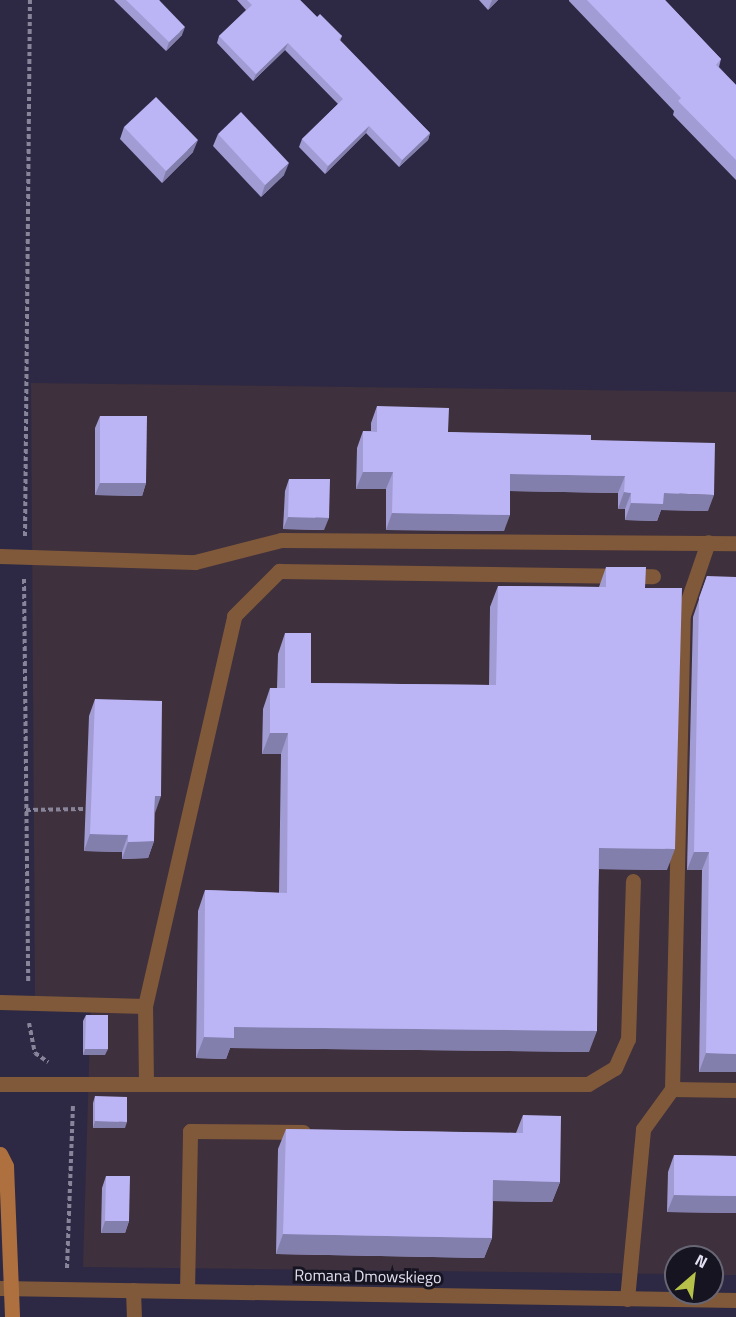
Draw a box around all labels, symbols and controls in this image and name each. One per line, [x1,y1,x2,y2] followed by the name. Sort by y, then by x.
[664,1245,724,1305] north arrow
[691,1248,712,1274] text: N
[294,1265,442,1287] street label: Romana Dmowskiego

